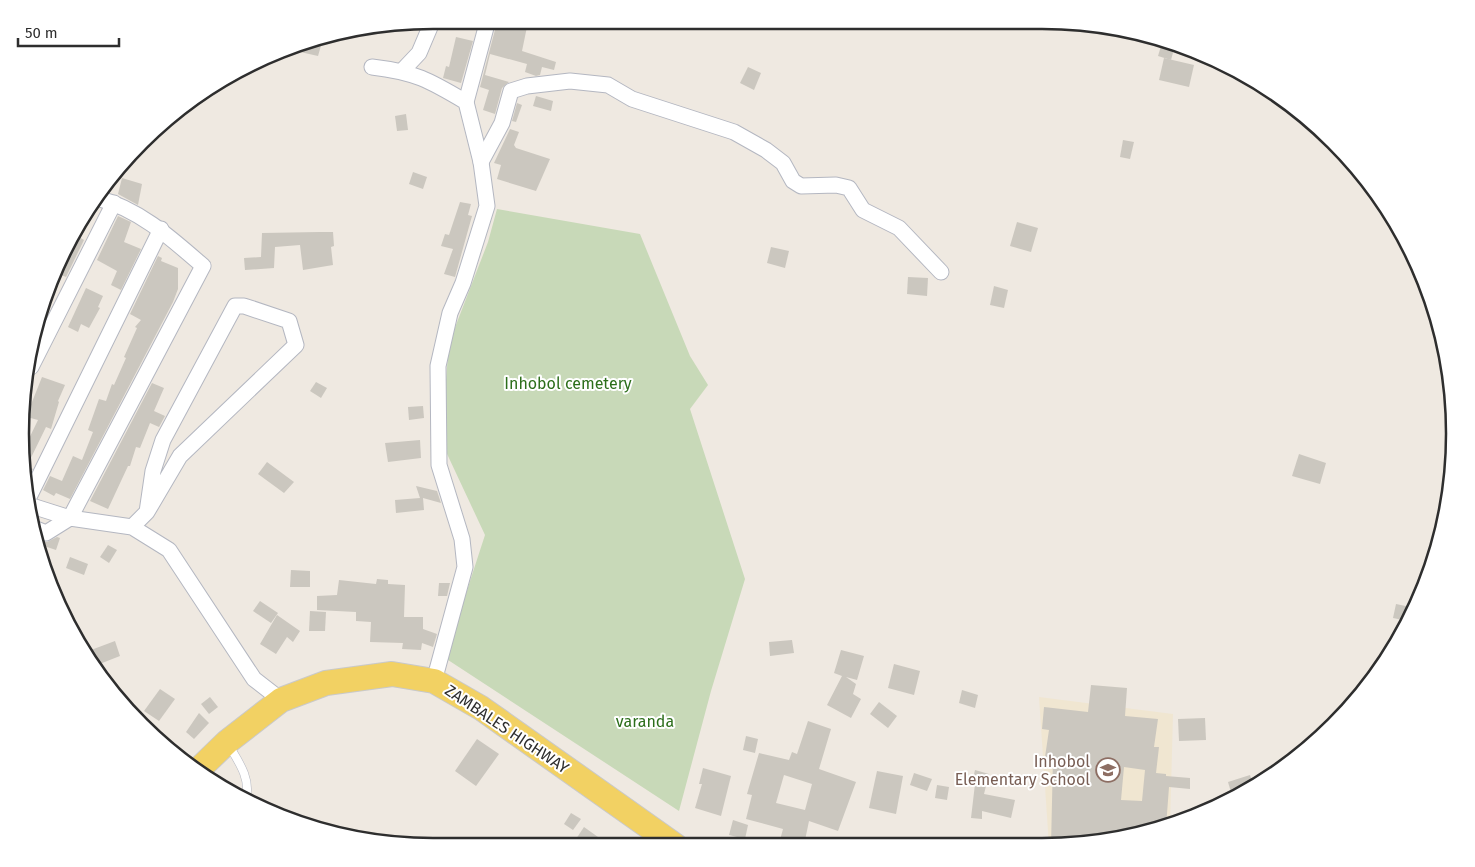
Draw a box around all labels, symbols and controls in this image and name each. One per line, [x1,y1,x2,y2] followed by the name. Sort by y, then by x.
[18,15,119,47] scale bar
[25,24,58,42] text: 50 m
[504,374,632,393] park label: Inhobol cemetery
[442,681,573,778] street label: ZAMBALES HIGHWAY
[616,712,674,731] park label: varanda
[955,752,1090,789] place label: Inhobol Elementary School
[1095,757,1121,783] school or university icon: Inhobol Elementary School

